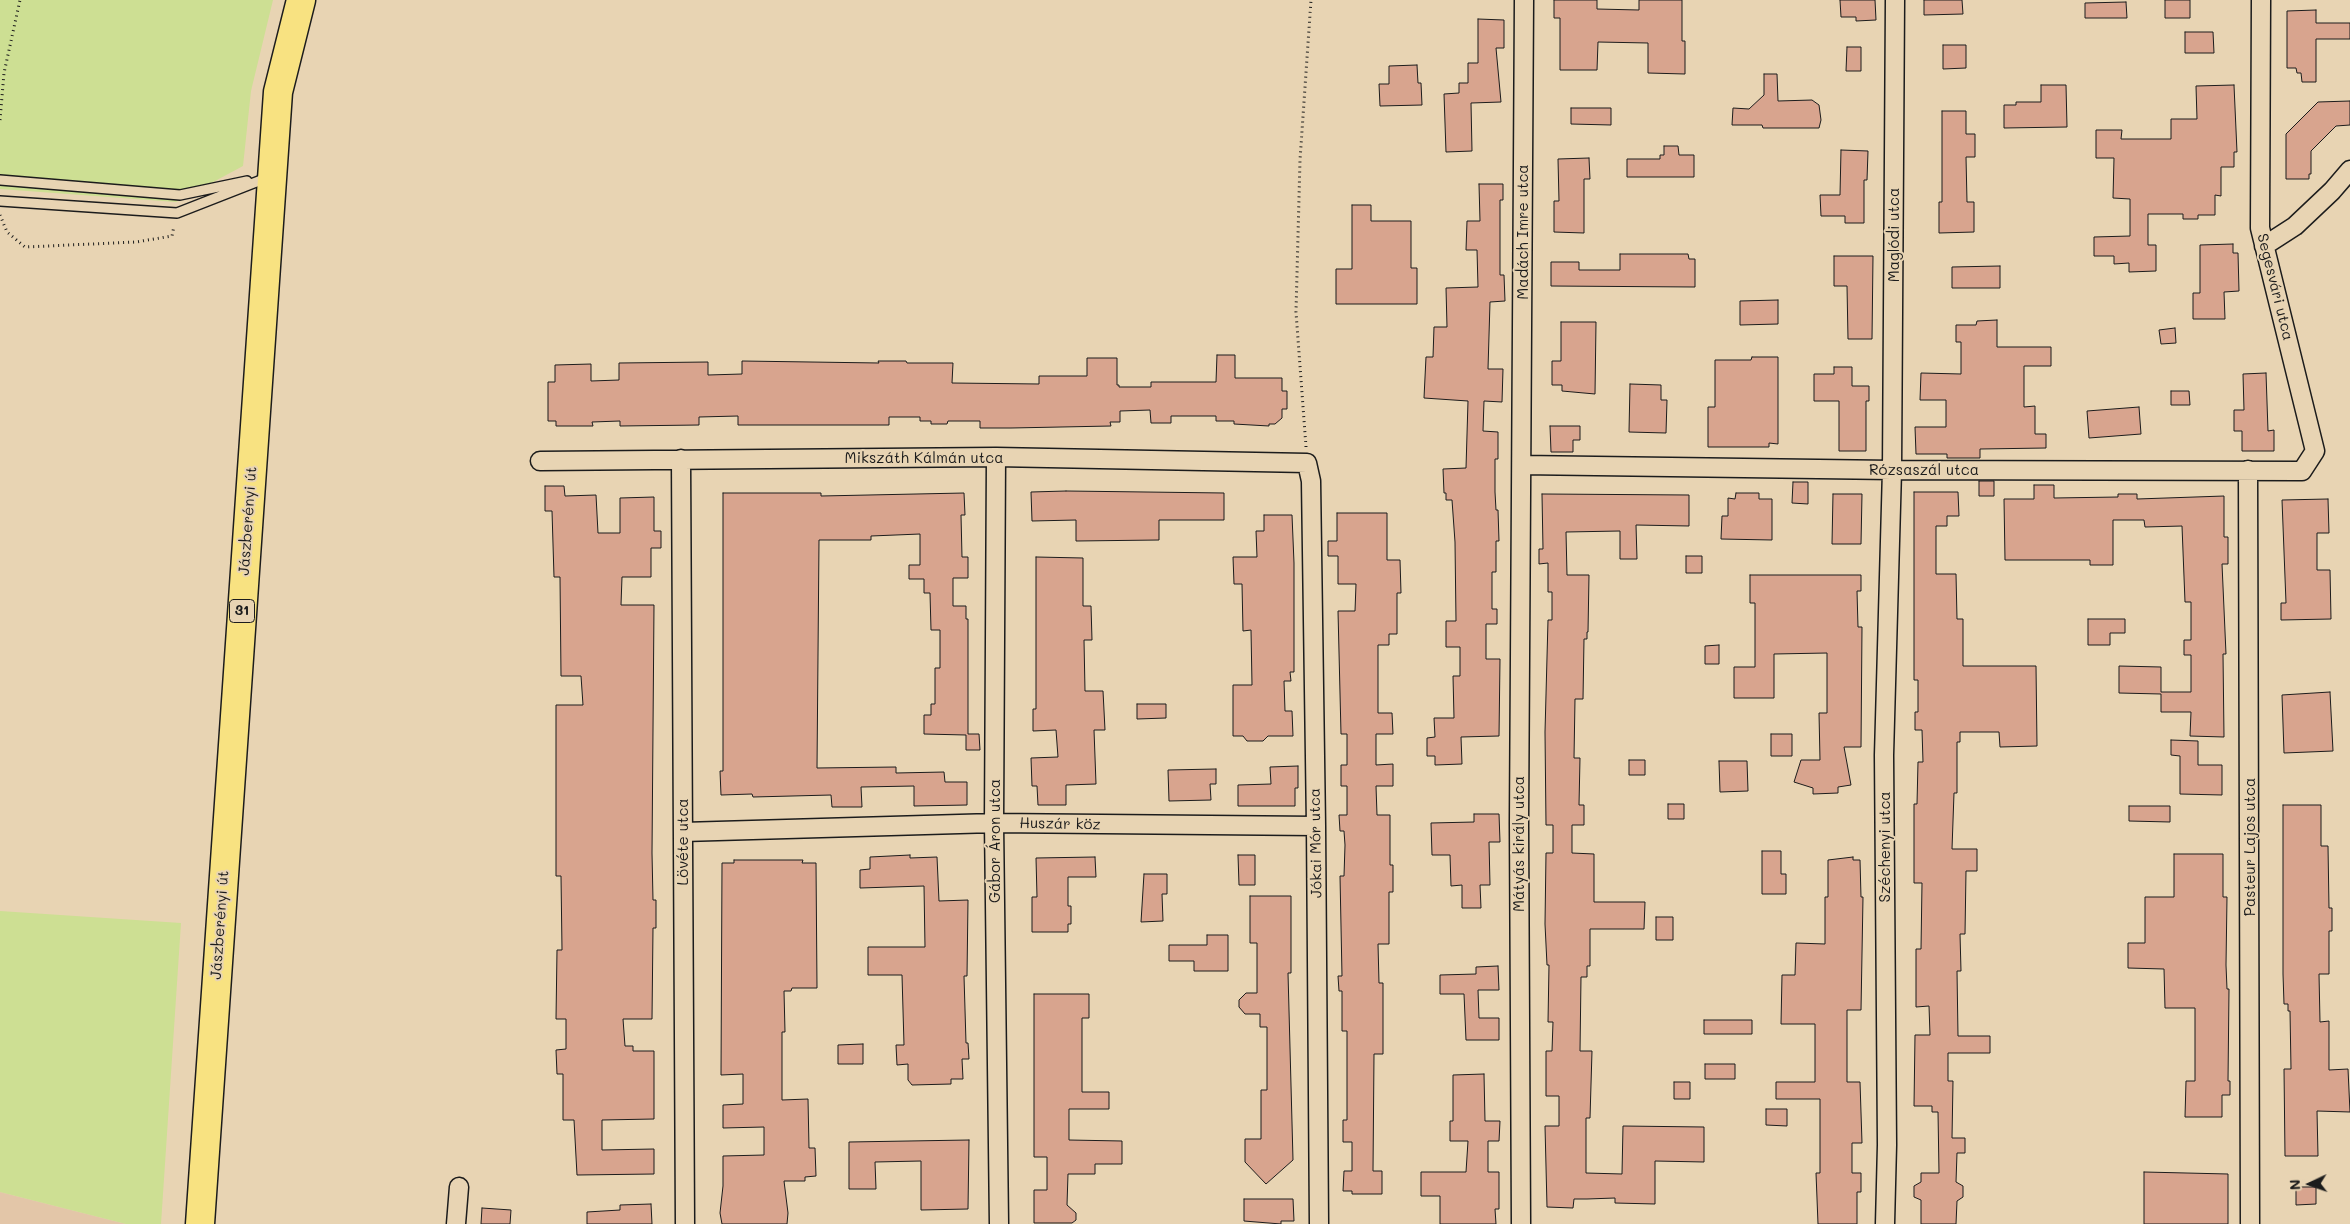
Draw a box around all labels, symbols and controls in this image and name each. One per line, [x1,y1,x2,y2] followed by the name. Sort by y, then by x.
[1514,164,1532,300] street label: Madách Imre utca
[1885,188,1903,282] street label: Maglódi utca
[2253,232,2297,342] street label: Segesvári utca
[845,449,1003,467] street label: Mikszáth Kálmán utca
[1869,461,1979,479] street label: Rózsaszál utca
[235,466,261,576] street label: Jászberényi út
[230,600,254,622] road number: 31
[1510,776,1528,912] street label: Mátyás király utca
[2241,778,2259,916] street label: Pasteur Lajos utca
[986,779,1004,903] street label: Gábor Áron utca
[1306,788,1326,898] street label: Jókai Mór utca
[1876,791,1894,903] street label: Széchenyi utca
[674,798,692,886] street label: Lövéte utca
[1019,814,1101,834] street label: Huszár köz
[207,870,233,980] street label: Jászberényi út
[2285,1159,2335,1209] north arrow
[2285,1179,2304,1191] text: N

